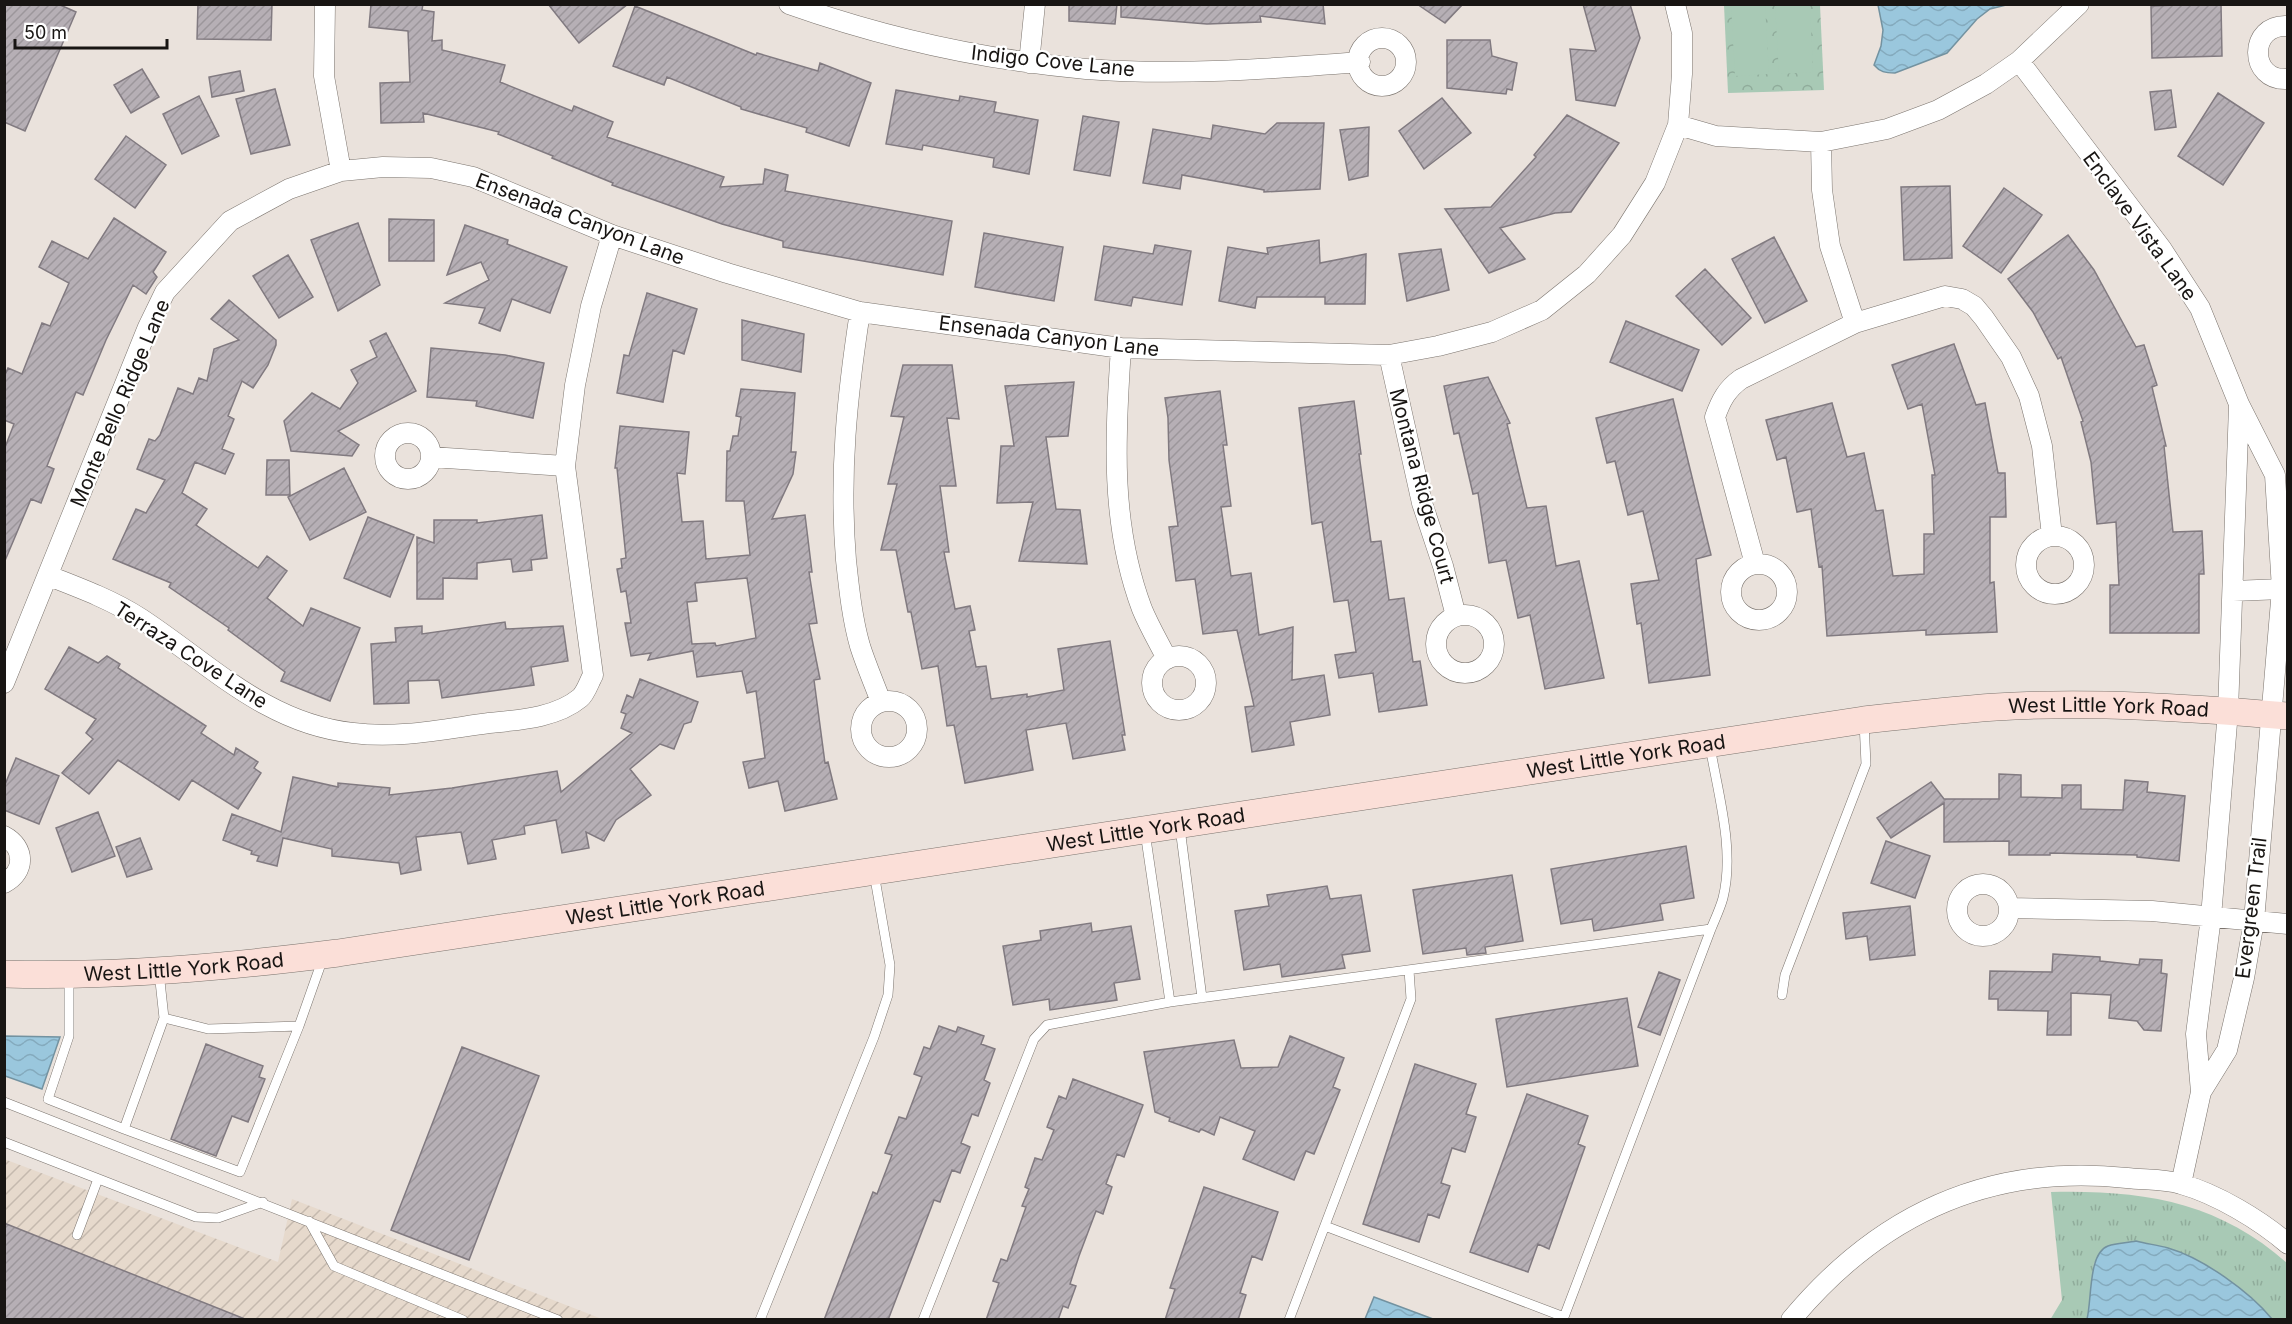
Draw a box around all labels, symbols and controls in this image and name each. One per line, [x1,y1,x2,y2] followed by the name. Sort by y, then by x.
[15,12,166,50] scale bar
[24,22,67,43] text: 50 m
[970,40,1136,82] street label: Indigo Cove Lane
[2078,147,2202,305] street label: Enclave Vista Lane
[472,168,688,270] street label: Ensenada Canyon Lane
[65,296,175,510] street label: Monte Bello Ridge Lane
[937,311,1161,361] street label: Ensenada Canyon Lane
[1384,386,1460,586] street label: Montana Ridge Court
[110,596,272,714] street label: Terraza Cove Lane
[2008,693,2210,722] street label: West Little York Road
[1525,729,1727,783] street label: West Little York Road
[1045,803,1247,857] street label: West Little York Road
[2230,836,2272,980] street label: Evergreen Trail
[564,876,766,930] street label: West Little York Road
[83,948,285,986] street label: West Little York Road

